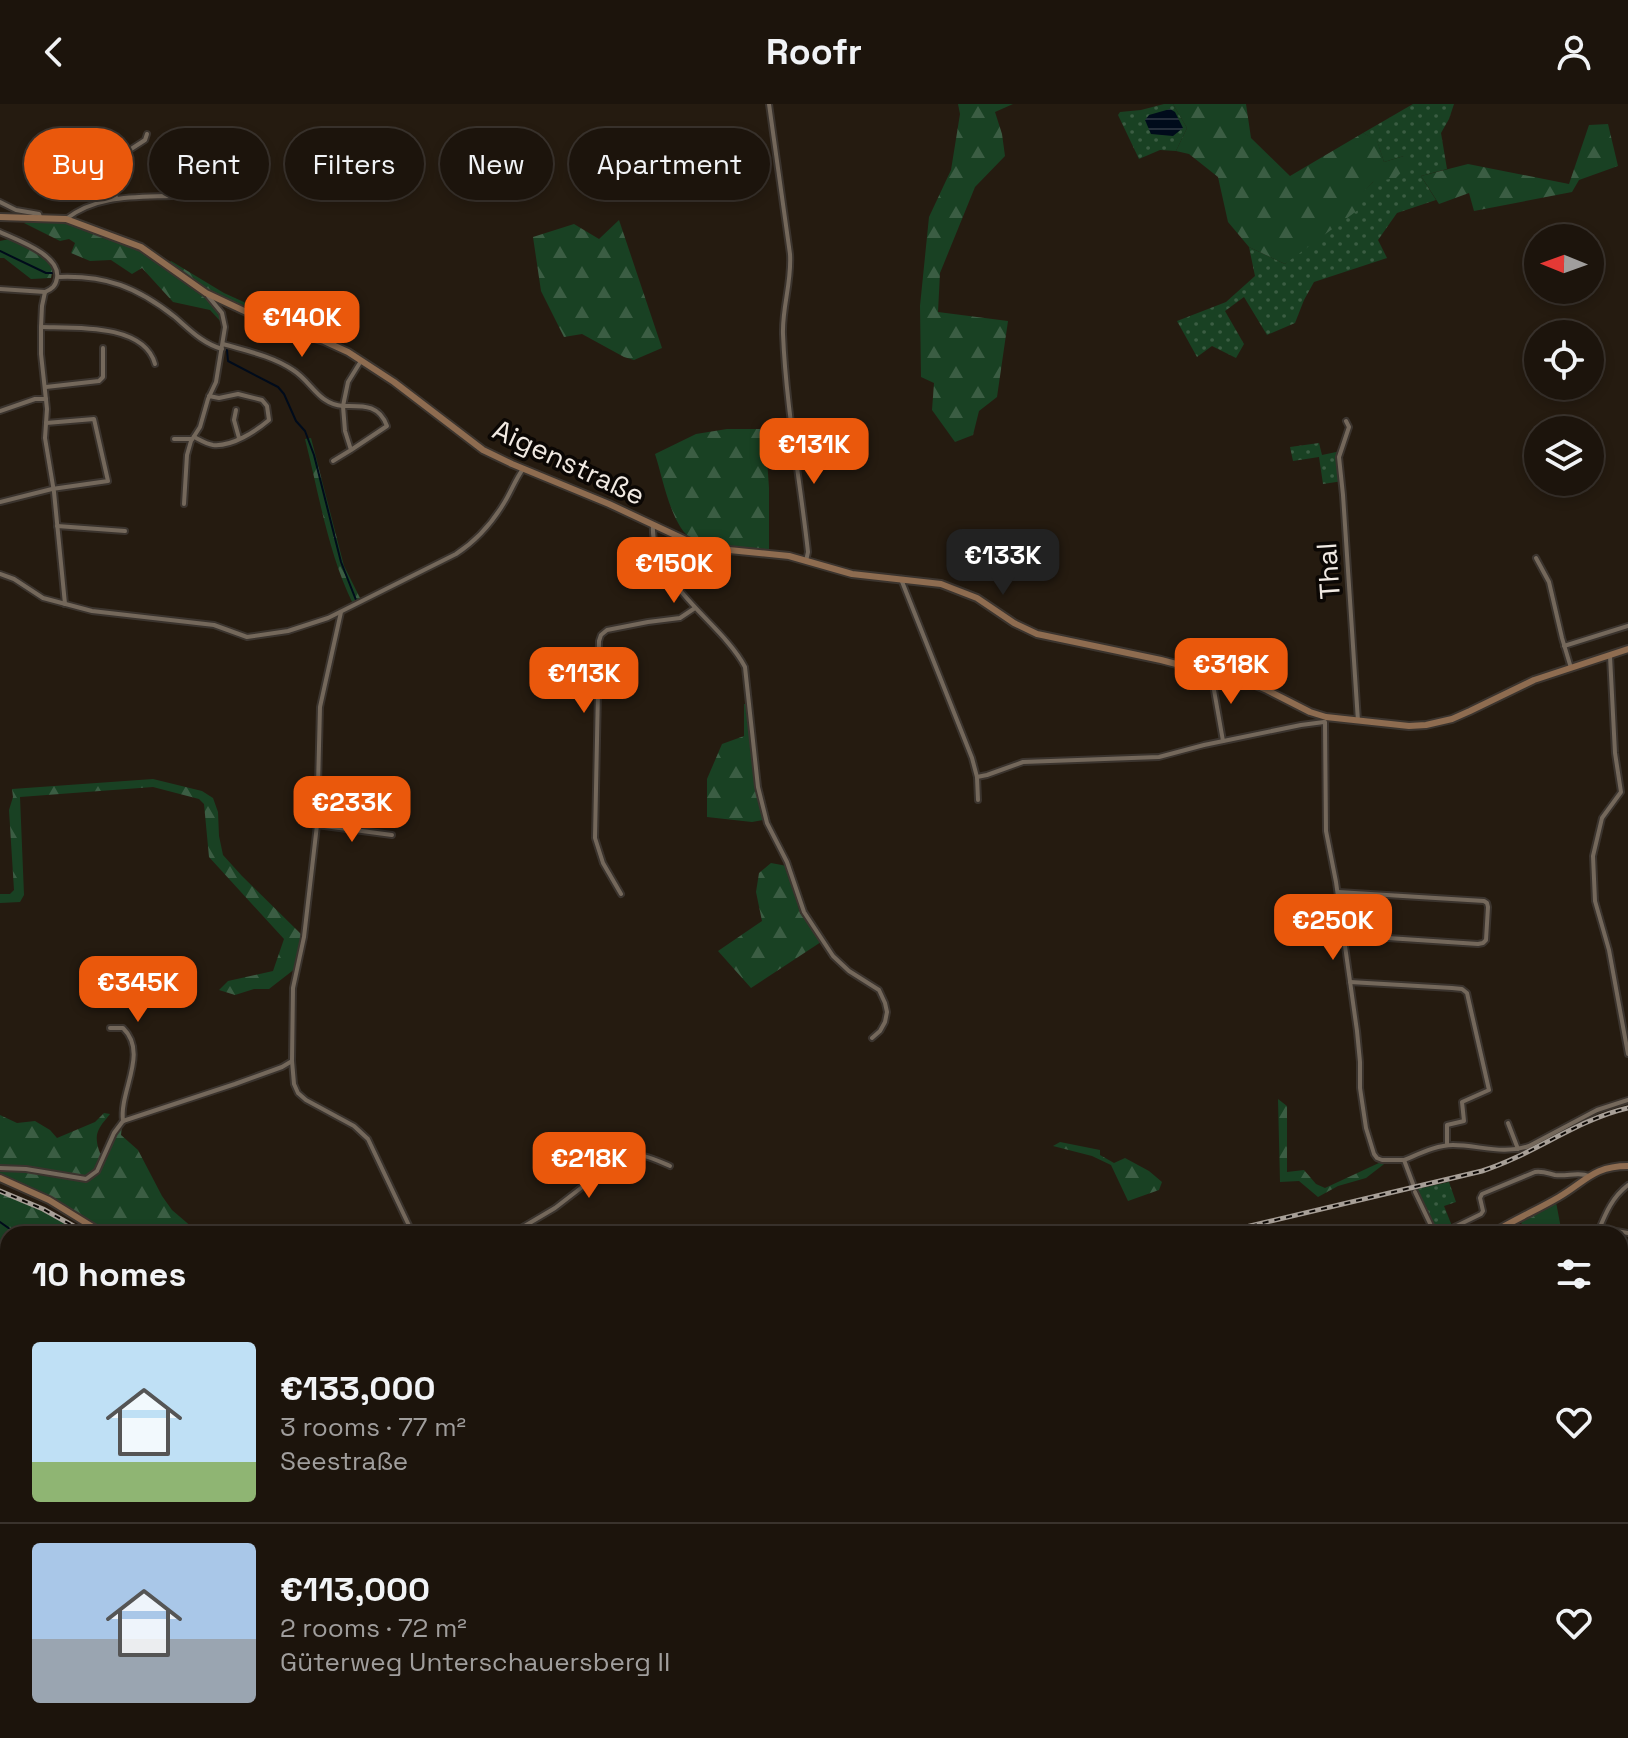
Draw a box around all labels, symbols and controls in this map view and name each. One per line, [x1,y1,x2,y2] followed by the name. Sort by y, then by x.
[766,29,862,75] text: Roofr
[32,30,76,74] icon: back
[1552,30,1596,74] icon: person
[24,128,133,200] chip: Buy
[149,128,269,200] chip: Rent
[285,128,424,200] chip: Filters
[440,128,553,200] chip: New
[569,128,770,200] chip: Apartment
[1524,224,1604,304] north arrow
[1524,224,1604,496] map controls
[246,291,358,359] pin: €140K
[262,300,342,334] text: €140K
[1524,320,1604,400] button: locate
[487,411,651,513] street label: Aigenstraße
[1524,416,1604,496] button: layers
[758,418,870,486] pin: €131K
[778,427,850,461] text: €131K
[947,529,1059,597] pin: €133K
[618,537,730,605] pin: €150K
[964,538,1042,572] text: €133K
[1308,542,1348,600] street label: Thal
[635,546,713,580] text: €150K
[1175,638,1287,706] pin: €318K
[528,647,640,715] pin: €113K
[1193,647,1269,681] text: €318K
[547,656,621,690] text: €113K
[296,776,408,844] pin: €233K
[312,785,392,819] text: €233K
[1277,894,1389,962] pin: €250K
[1292,903,1374,937] text: €250K
[82,956,194,1024] pin: €345K
[97,965,179,999] text: €345K
[533,1132,645,1200] pin: €218K
[551,1141,627,1175] text: €218K
[1552,1252,1596,1296] icon: filters
[32,1253,186,1296] text: 10 homes
[280,1367,435,1410] text: €133,000
[96,1374,192,1470] icon: home
[1552,1400,1596,1444] icon: heart
[280,1410,466,1444] text: 3 rooms · 77 m²
[280,1444,408,1478] text: Seestraße
[280,1568,430,1611] text: €113,000
[96,1575,192,1671] icon: home
[1552,1601,1596,1645] icon: heart
[280,1611,467,1645] text: 2 rooms · 72 m²
[280,1645,670,1679] text: Güterweg Unterschauersberg II

